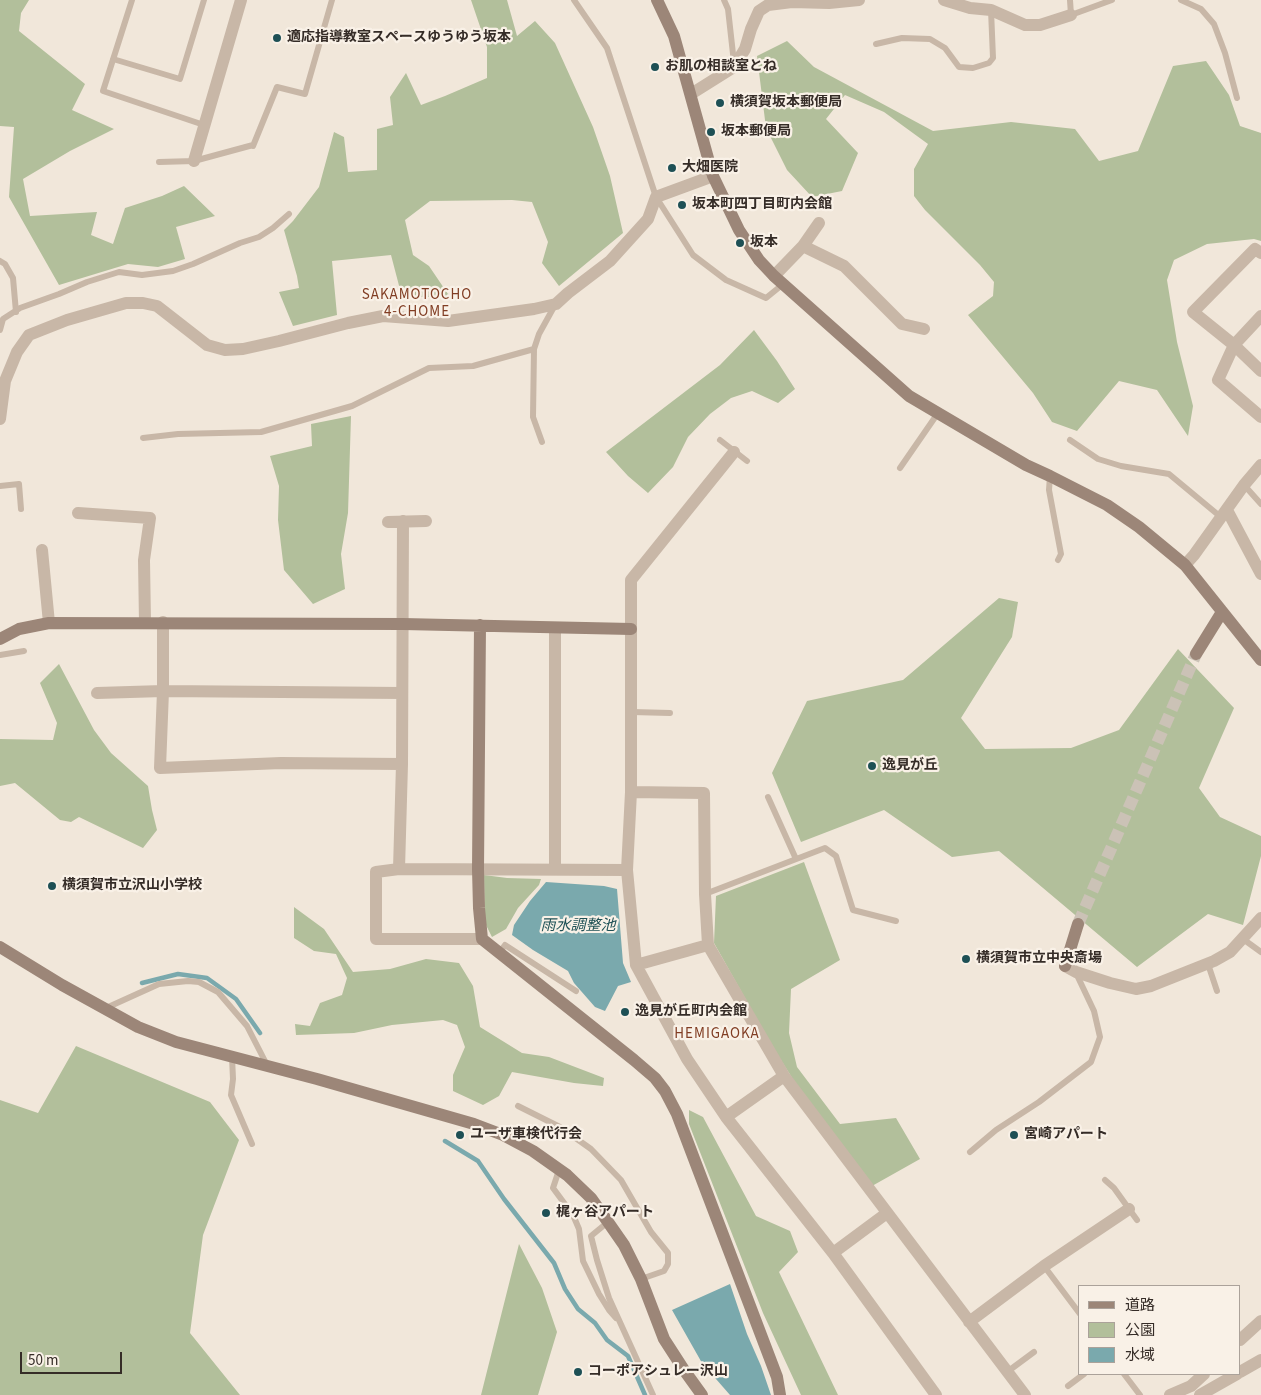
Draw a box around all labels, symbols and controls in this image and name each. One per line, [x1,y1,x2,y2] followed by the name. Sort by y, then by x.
[287,30,511,46] place label: 適応指導教室スペースゆうゆう坂本
[271,32,283,44] marker: 適応指導教室スペースゆうゆう坂本
[665,59,777,75] place label: お肌の相談室とね
[649,61,661,73] marker: お肌の相談室とね
[730,95,842,111] place label: 横須賀坂本郵便局
[714,97,726,109] marker: 横須賀坂本郵便局
[721,124,791,140] place label: 坂本郵便局
[705,126,717,138] marker: 坂本郵便局
[682,160,738,176] place label: 大畑医院
[666,162,678,174] marker: 大畑医院
[692,197,832,213] place label: 坂本町四丁目町内会館
[676,199,688,211] marker: 坂本町四丁目町内会館
[750,235,778,251] place label: 坂本
[734,237,746,249] marker: 坂本
[360,287,474,322] district label: SAKAMOTOCHO 4-CHOME
[882,758,938,774] place label: 逸見が丘
[866,760,878,772] marker: 逸見が丘
[62,878,202,894] place label: 横須賀市立沢山小学校
[46,880,58,892] marker: 横須賀市立沢山小学校
[541,918,615,936] water label: 雨水調整池
[976,951,1102,967] place label: 横須賀市立中央斎場
[960,953,972,965] marker: 横須賀市立中央斎場
[635,1004,747,1020] place label: 逸見が丘町内会館
[619,1006,631,1018] marker: 逸見が丘町内会館
[673,1026,761,1044] district label: HEMIGAOKA
[470,1127,582,1143] place label: ユーザ車検代行会
[1024,1127,1108,1143] place label: 宮崎アパート
[454,1129,466,1141] marker: ユーザ車検代行会
[1008,1129,1020,1141] marker: 宮崎アパート
[556,1205,654,1221] place label: 梶ヶ谷アパート
[540,1207,552,1219] marker: 梶ヶ谷アパート
[1078,1285,1241,1375] legend
[1125,1295,1155,1316] text: 道路
[1125,1320,1155,1341] text: 公園
[22,1342,125,1374] scale bar
[1125,1345,1155,1366] text: 水域
[28,1350,58,1371] text: 50 m
[588,1364,728,1380] place label: コーポアシュレー沢山
[572,1366,584,1378] marker: コーポアシュレー沢山

